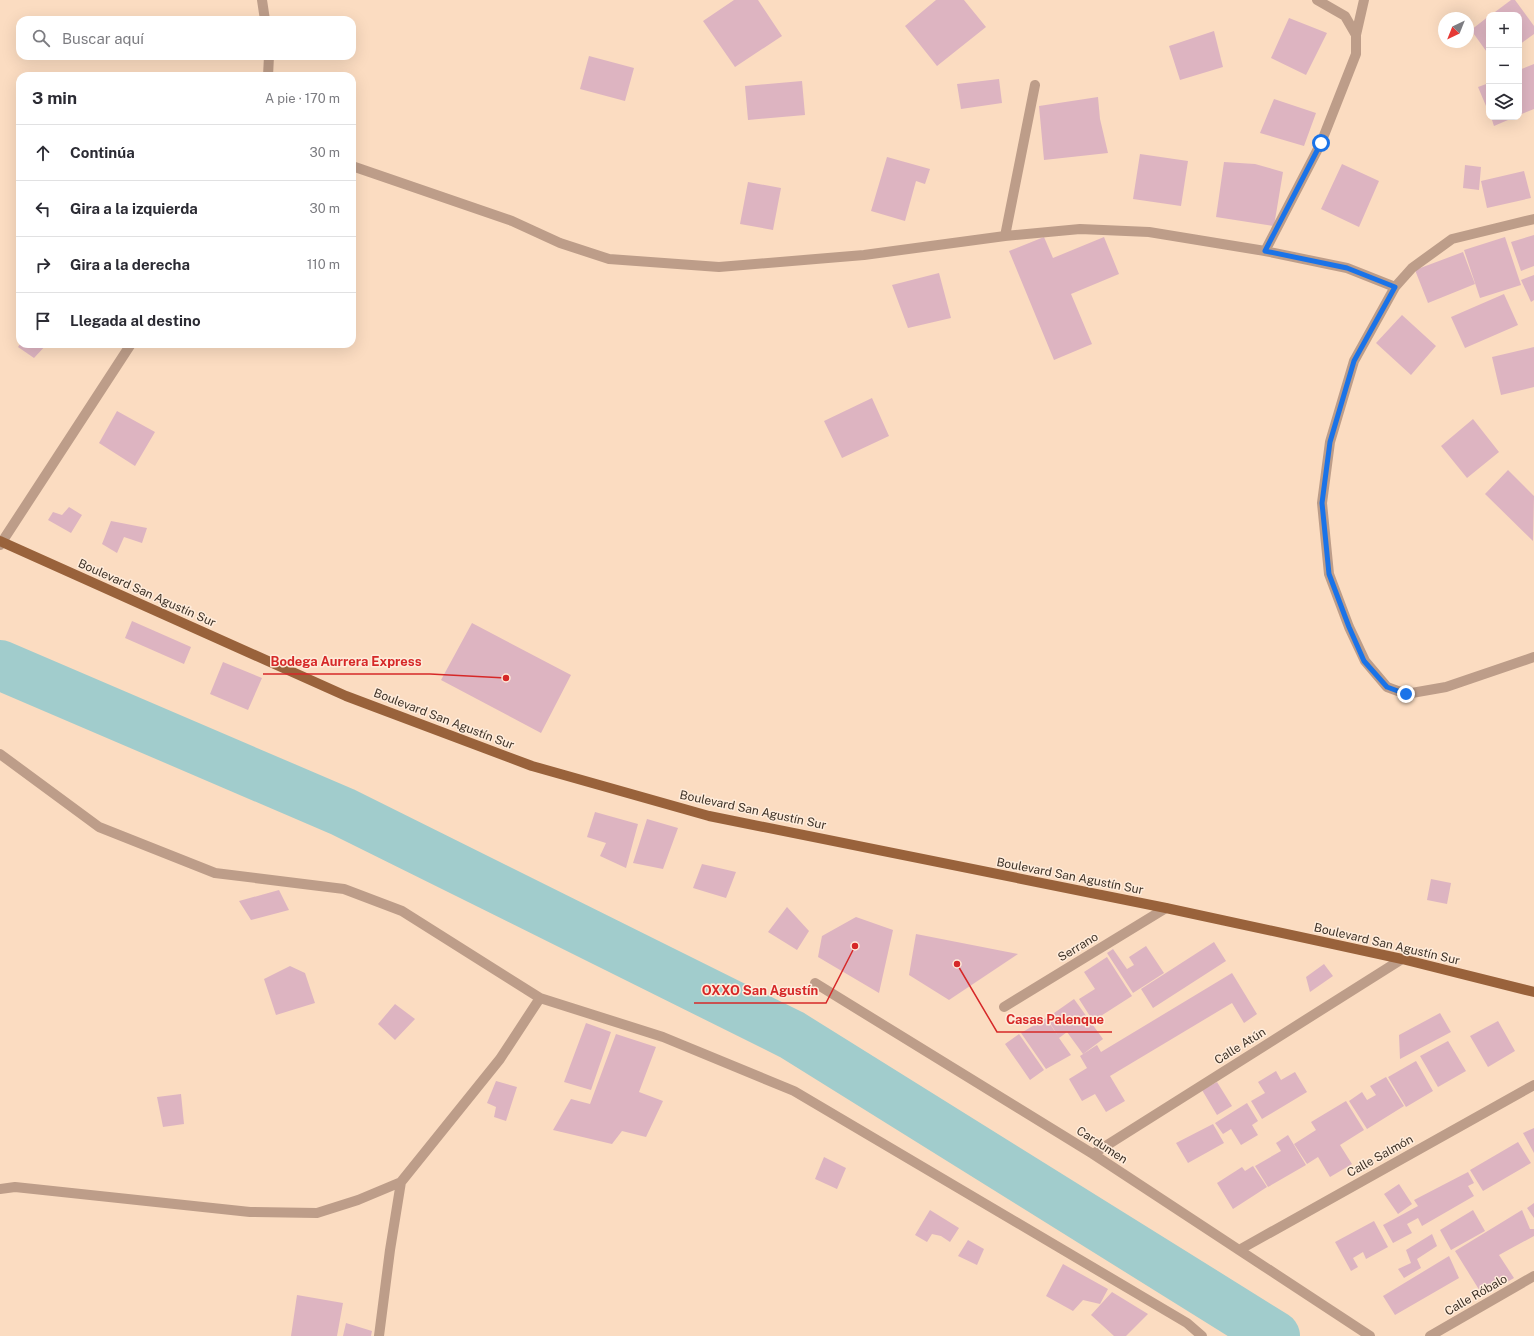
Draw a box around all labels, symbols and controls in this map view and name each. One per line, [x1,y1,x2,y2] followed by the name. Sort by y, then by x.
[1438,12,1474,48] north arrow
[1486,12,1522,120] map controls
[1486,12,1522,48] button: +
[16,16,356,60] search box
[30,27,52,49] icon: search
[62,30,144,47] text: Buscar aquí
[1486,48,1522,84] button: −
[1486,84,1522,120] button: layers
[32,88,77,108] text: 3 min
[265,91,340,106] text: A pie · 170 m
[1312,134,1330,152] route start
[32,142,54,164] icon: ahead
[70,144,135,161] text: Continúa
[310,145,340,160] text: 30 m
[32,198,54,220] icon: left
[70,200,198,217] text: Gira a la izquierda
[310,201,340,216] text: 30 m
[32,254,54,276] icon: right
[70,256,190,273] text: Gira a la derecha
[307,257,340,272] text: 110 m
[32,310,54,332] icon: arrive
[70,312,201,329] text: Llegada al destino
[76,556,218,630] street label: Boulevard San Agustín Sur
[263,649,430,674] callout: Bodega Aurrera Express
[270,654,422,669] text: Bodega Aurrera Express
[1397,685,1415,703] route end
[372,686,517,752] street label: Boulevard San Agustín Sur
[678,788,828,832] street label: Boulevard San Agustín Sur
[995,855,1145,897] street label: Boulevard San Agustín Sur
[1313,920,1462,968] street label: Boulevard San Agustín Sur
[1055,929,1101,964] street label: Serrano
[694,978,826,1003] callout: OXXO San Agustín
[702,983,818,998] text: OXXO San Agustín
[997,1007,1112,1032] callout: Casas Palenque
[1006,1012,1104,1027] text: Casas Palenque
[1212,1025,1268,1067] street label: Calle Atún
[1074,1123,1130,1167] street label: Cardumen
[1344,1132,1416,1180] street label: Calle Salmón
[1442,1271,1510,1319] street label: Calle Róbalo

